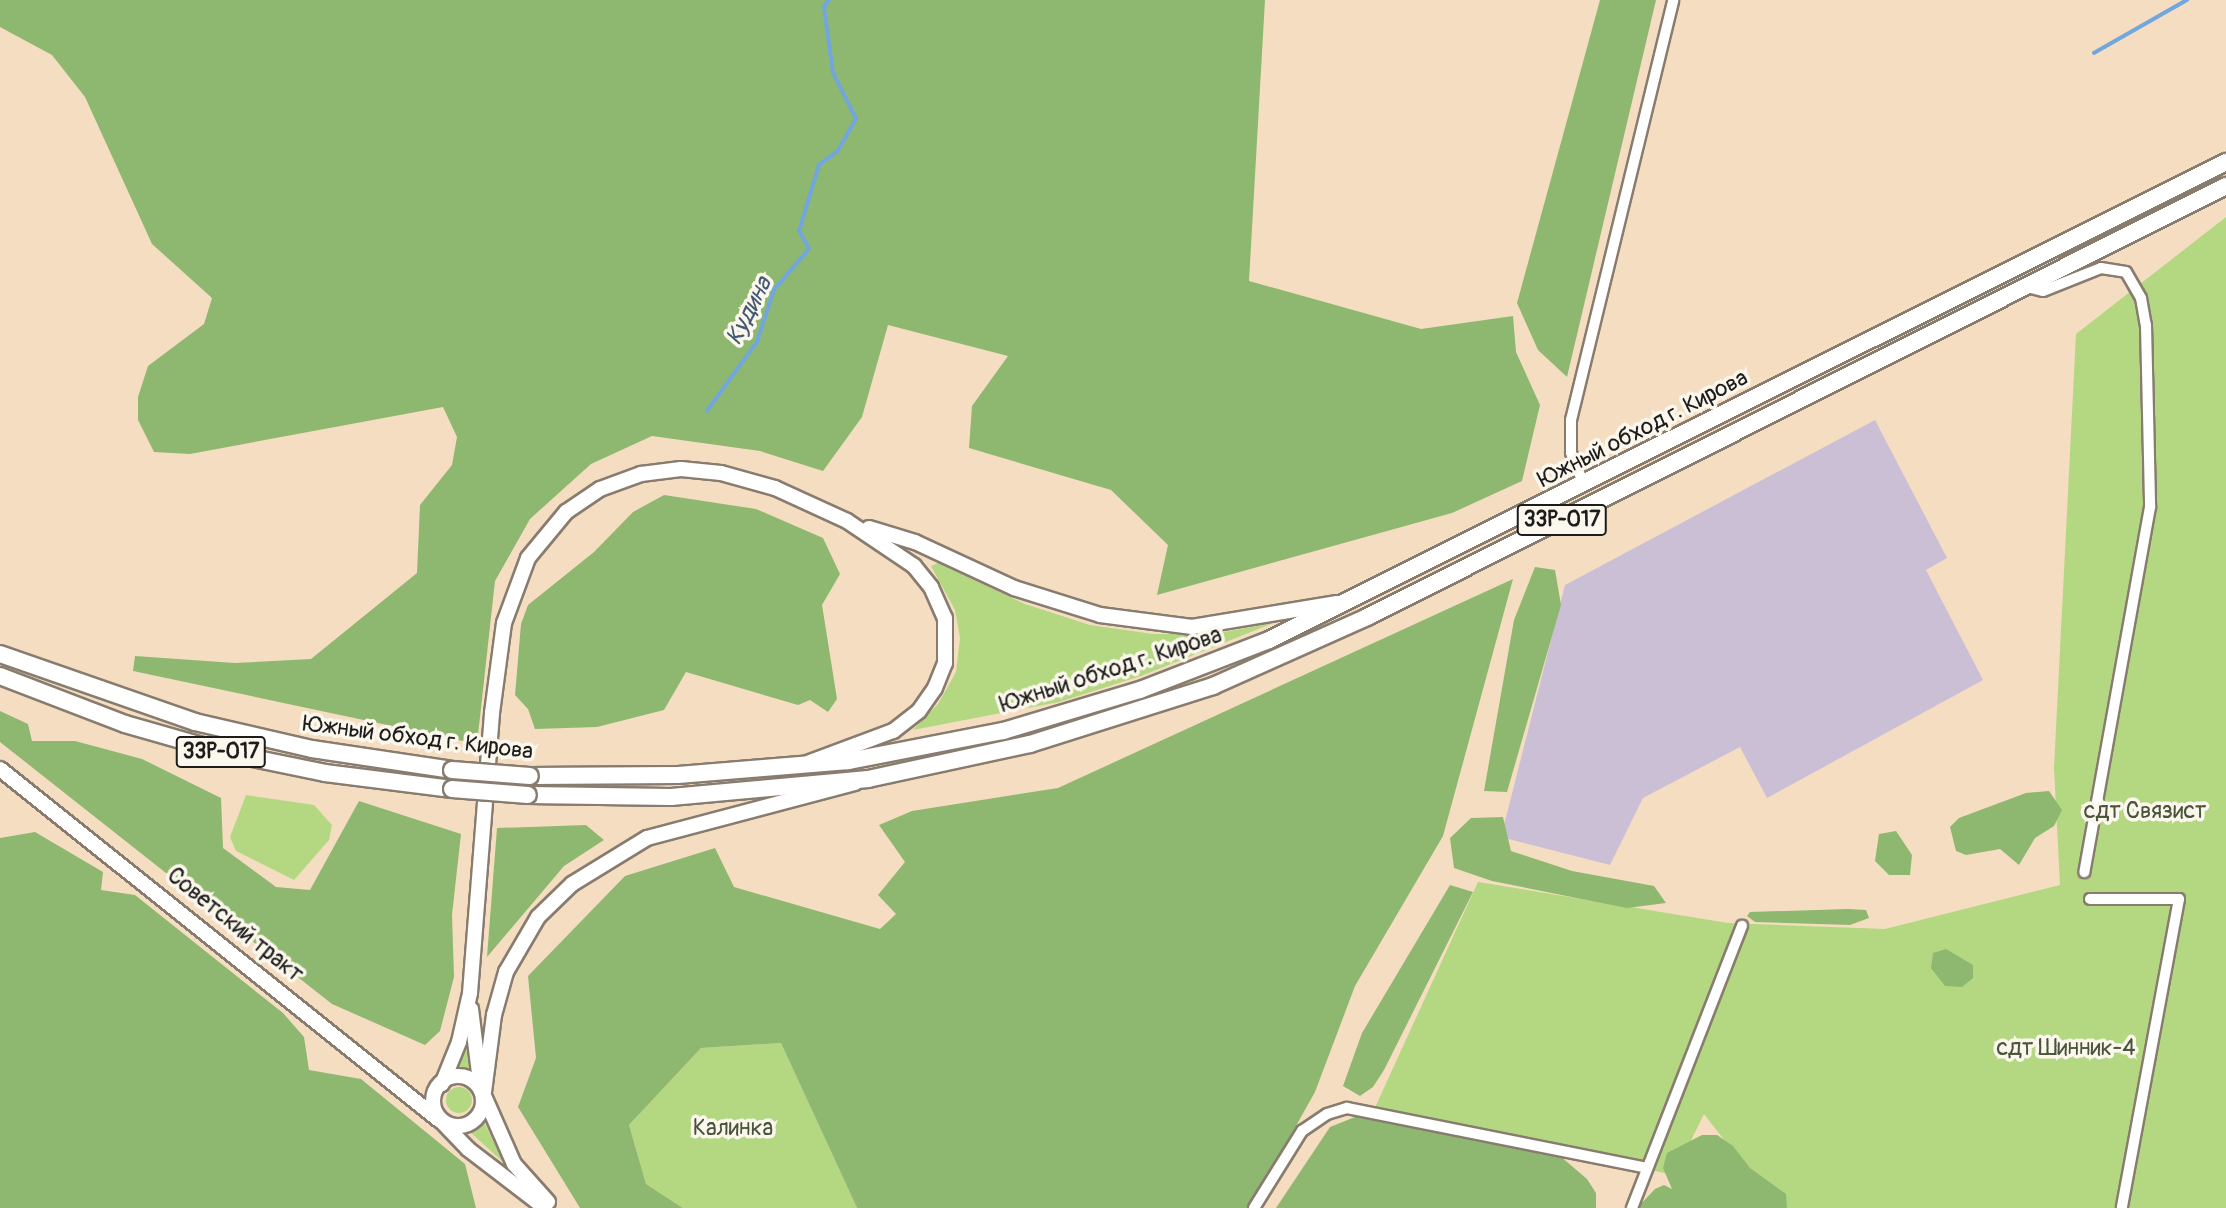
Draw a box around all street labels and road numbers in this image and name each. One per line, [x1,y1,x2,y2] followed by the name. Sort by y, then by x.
[1534,364,1752,494] street label: Южный обход г. Кирова
[1516,503,1608,538] road number: 33Р-017
[997,621,1225,719] street label: Южный обход г. Кирова
[301,710,535,766] street label: Южный обход г. Кирова
[176,734,266,770] road number: 33Р-017
[161,862,309,988] street label: Советский тракт

